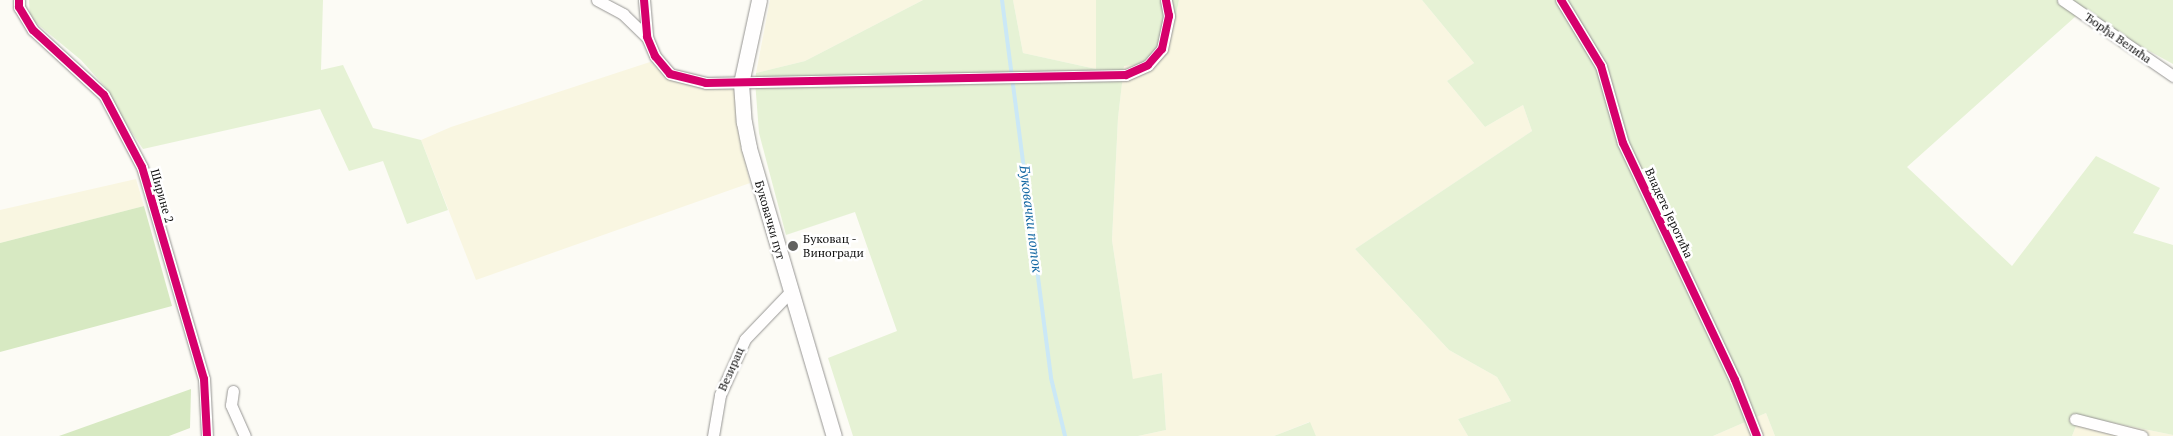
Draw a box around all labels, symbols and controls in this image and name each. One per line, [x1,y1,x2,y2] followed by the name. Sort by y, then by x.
[2082,10,2154,66] street label: Ђорђа Велића
[1016,164,1046,274] water label: Буковачки поток
[1642,166,1696,260] street label: Владете Јеротића
[147,167,177,225] street label: Ширине 2
[752,179,788,261] street label: Буковачки пут
[803,232,864,260] place label: Буковац - Виногради
[787,240,799,252] marker: Буковац - Виногради
[715,345,747,393] street label: Везирац

